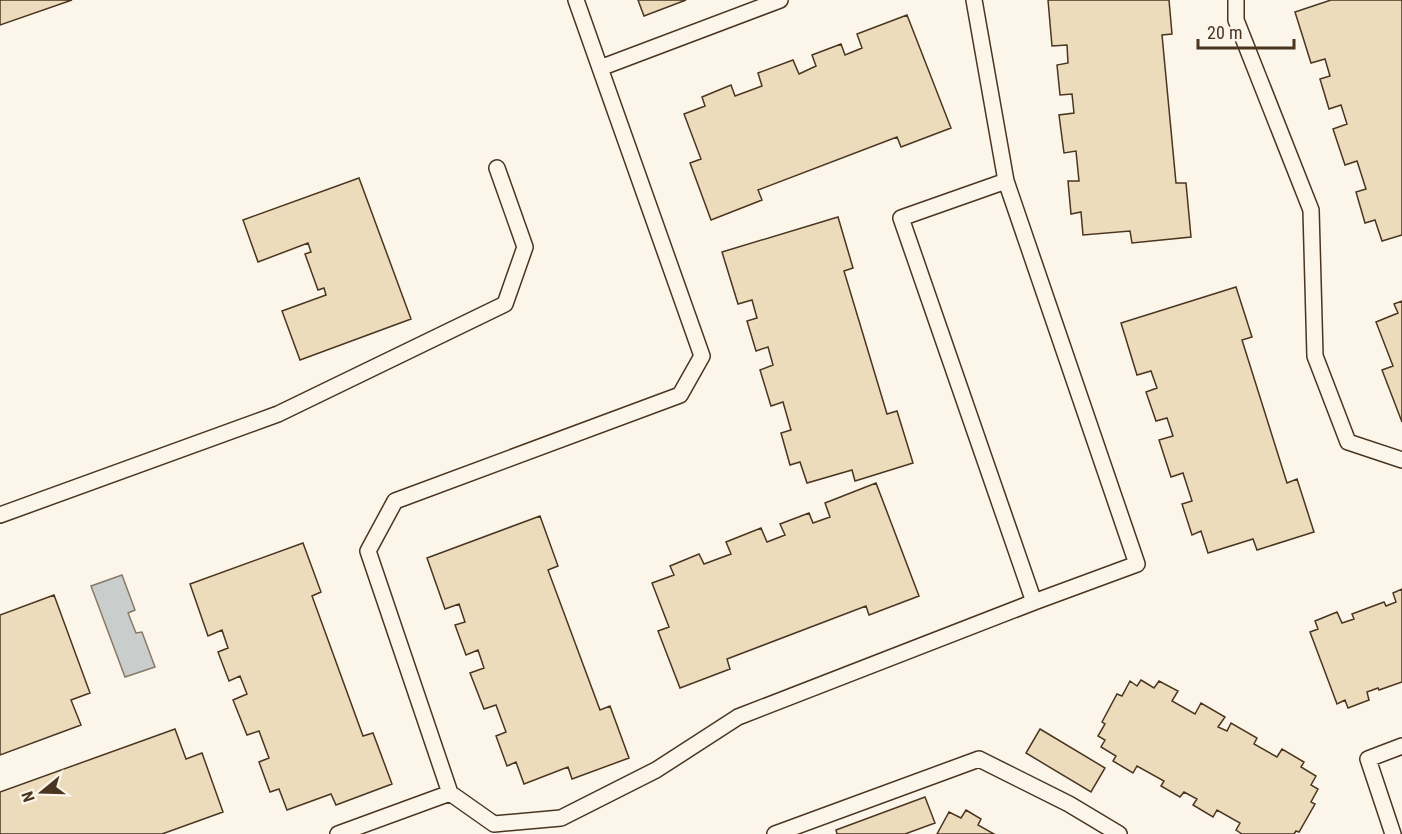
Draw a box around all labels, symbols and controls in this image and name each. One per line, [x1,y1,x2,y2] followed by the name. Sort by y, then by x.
[1198,12,1294,50] scale bar
[1207,22,1242,43] text: 20 m
[12,762,72,822] north arrow
[18,789,39,804] text: N

